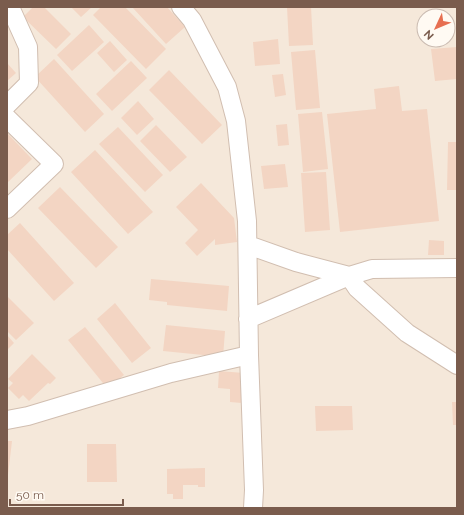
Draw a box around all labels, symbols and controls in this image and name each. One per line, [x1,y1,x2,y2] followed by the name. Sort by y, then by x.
[416,8,456,48] north arrow
[422,27,437,42] text: N
[10,481,123,507] scale bar
[16,488,44,502] text: 50 m

